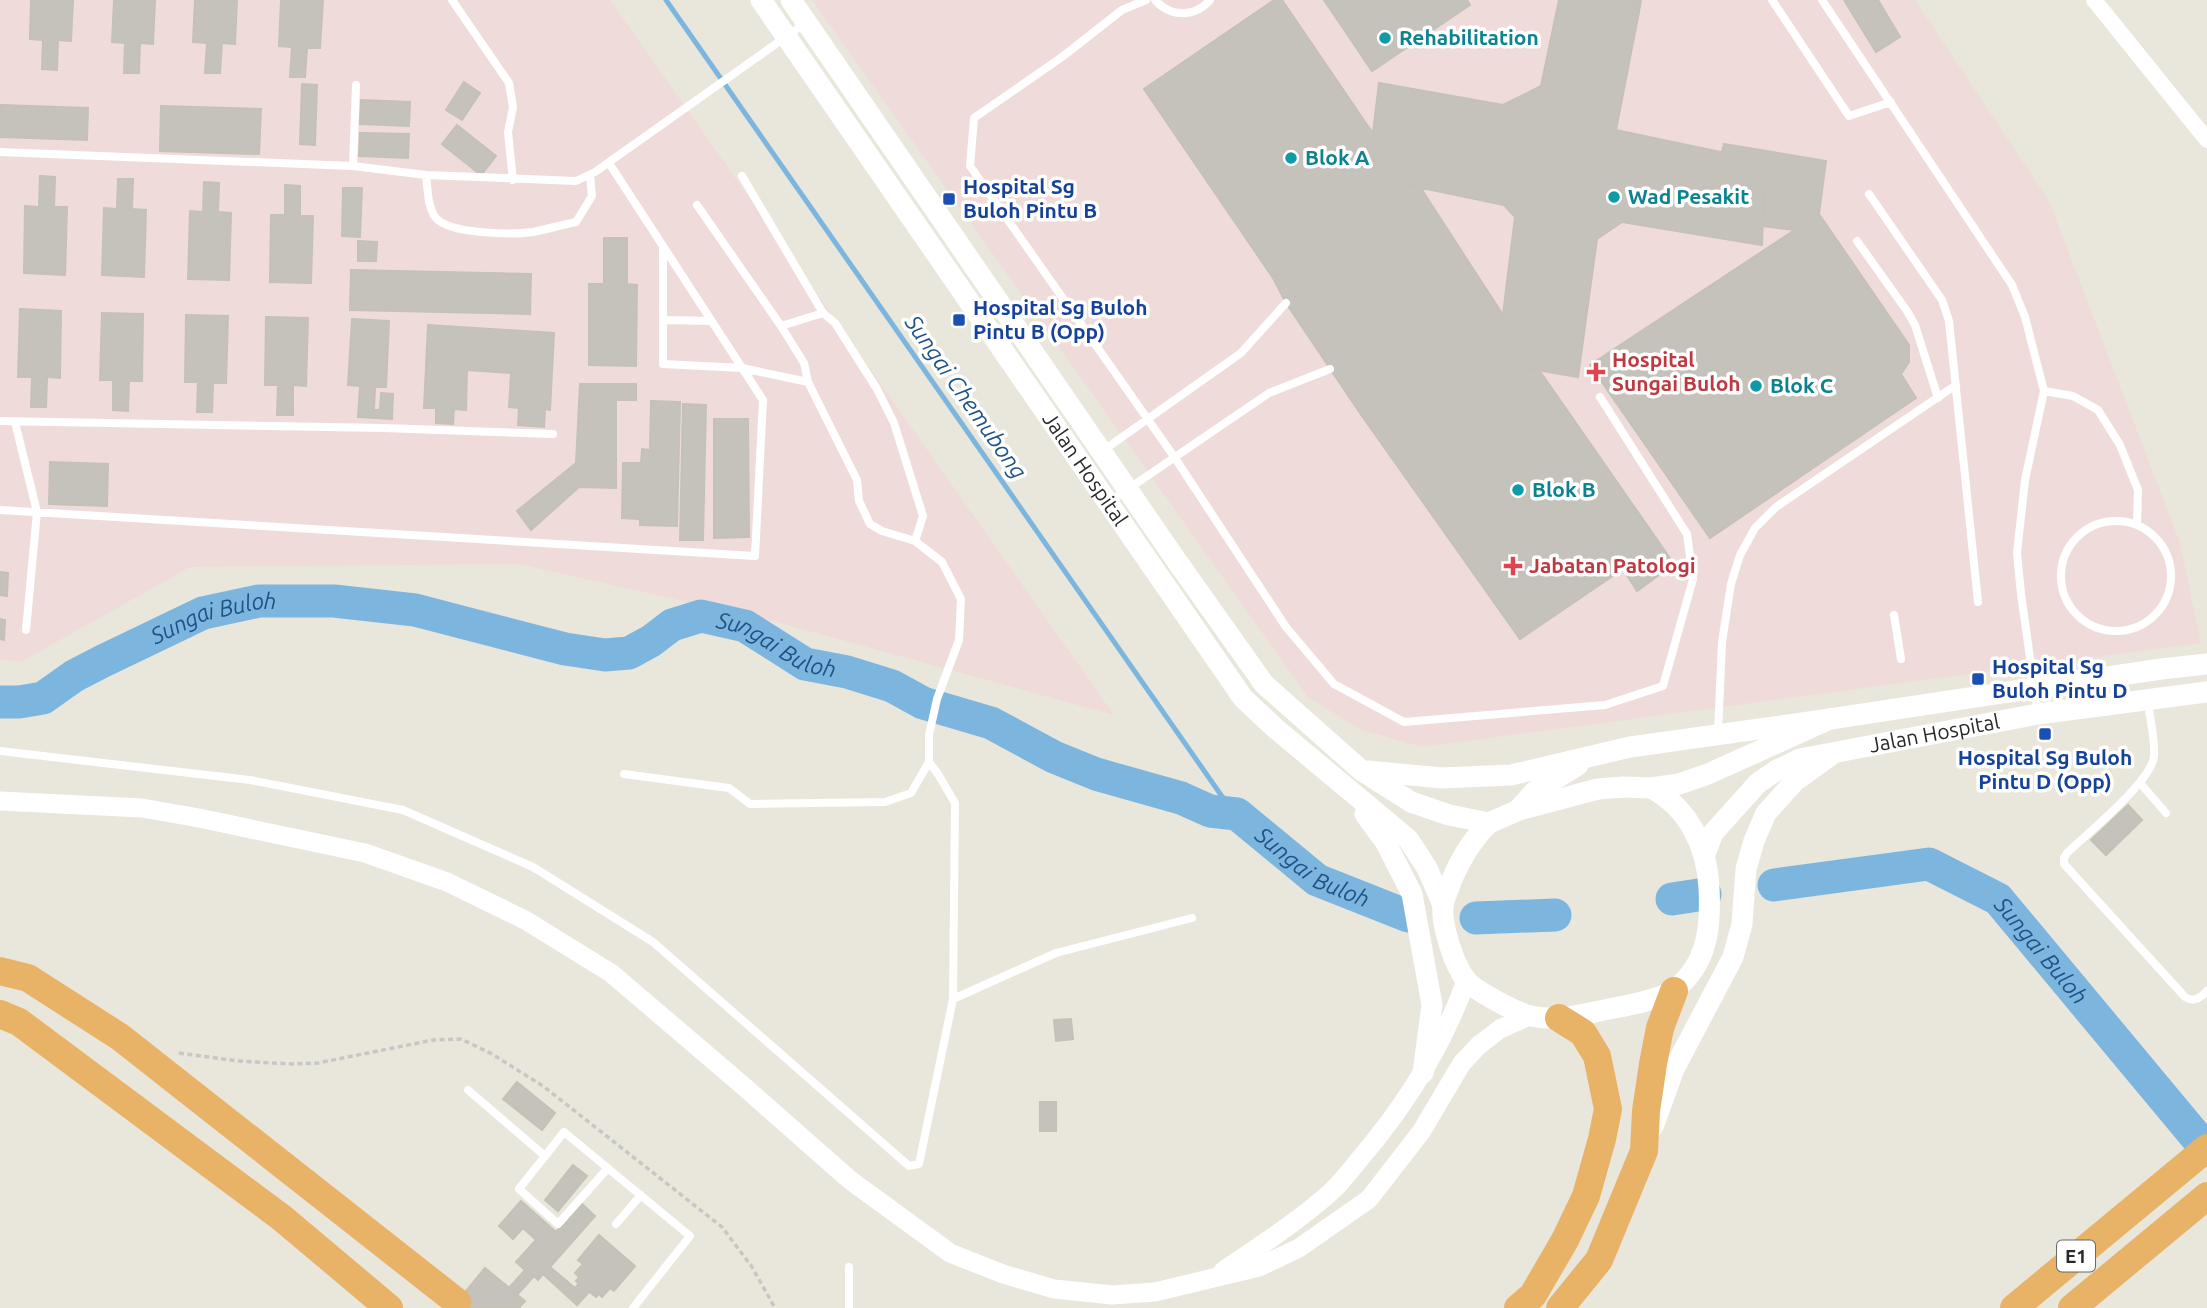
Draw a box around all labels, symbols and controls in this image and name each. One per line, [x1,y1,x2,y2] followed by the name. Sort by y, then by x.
[1399,25,1539,49] place label: Rehabilitation
[1377,30,1393,46] marker: Rehabilitation
[1305,145,1370,169] place label: Blok A
[1283,150,1299,166] marker: Blok A
[963,174,1097,222] place label: Hospital Sg Buloh Pintu B
[1628,184,1749,208] place label: Wad Pesakit
[1606,189,1622,205] marker: Wad Pesakit
[941,191,957,207] marker: Hospital Sg Buloh Pintu B
[973,295,1147,343] place label: Hospital Sg Buloh Pintu B (Opp)
[900,309,1032,483] water label: Sungai Chemubong
[951,312,967,328] marker: Hospital Sg Buloh Pintu B (Opp)
[1612,347,1741,395] place label: Hospital Sungai Buloh
[1586,362,1606,382] marker: Hospital Sungai Buloh
[1770,373,1833,397] place label: Blok C
[1748,378,1764,394] marker: Blok C
[1038,407,1133,530] street label: Jalan Hospital
[1532,477,1596,501] place label: Blok B
[1510,482,1526,498] marker: Blok B
[1529,553,1696,577] place label: Jabatan Patologi
[1503,556,1523,576] marker: Jabatan Patologi
[146,587,276,649] water label: Sungai Buloh
[713,607,838,682] water label: Sungai Buloh
[1992,654,2128,702] place label: Hospital Sg Buloh Pintu D
[1970,671,1986,687] marker: Hospital Sg Buloh Pintu D
[1867,709,2001,757] street label: Jalan Hospital
[2037,726,2053,742] marker: Hospital Sg Buloh Pintu D (Opp)
[1958,745,2132,793] place label: Hospital Sg Buloh Pintu D (Opp)
[1250,821,1373,912] water label: Sungai Buloh
[1989,891,2093,1009] water label: Sungai Buloh
[2057,1240,2095,1272] road number: E1

